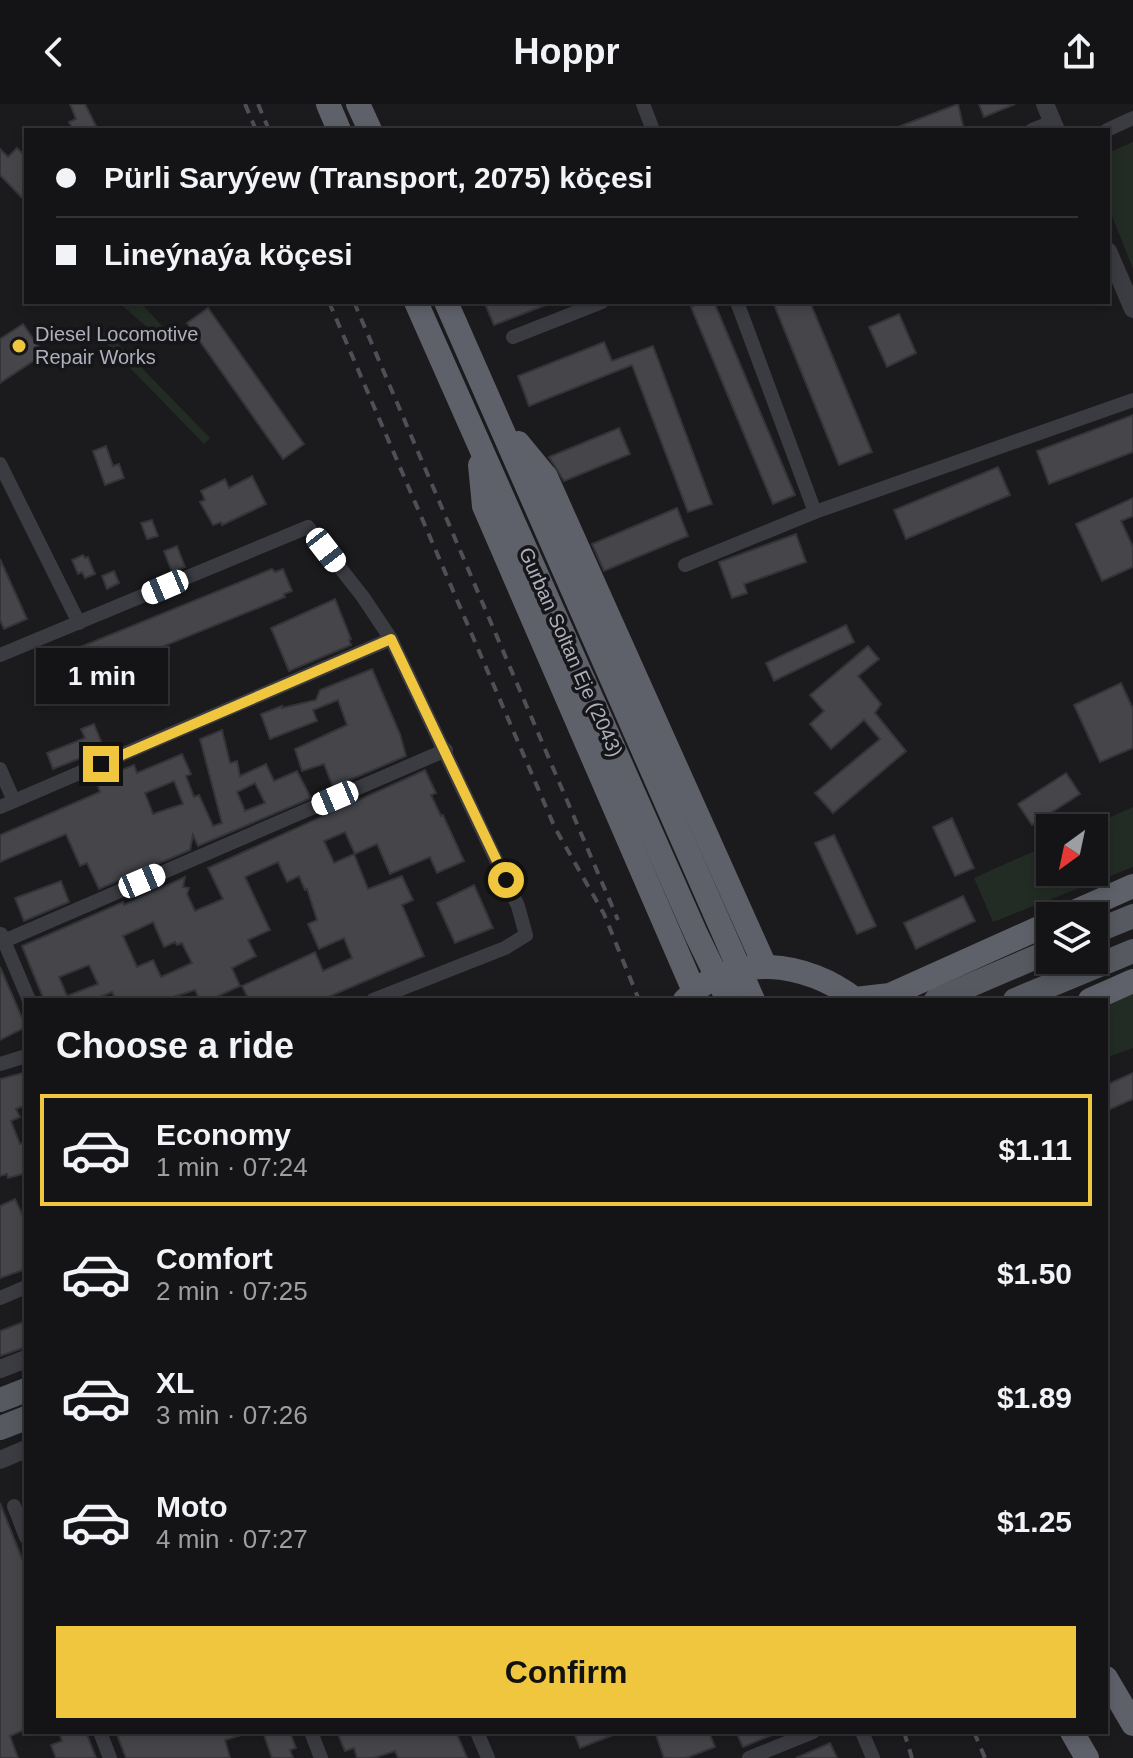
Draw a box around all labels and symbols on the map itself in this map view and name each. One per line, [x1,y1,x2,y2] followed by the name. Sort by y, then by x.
[35,323,198,368] place label: Diesel Locomotive Repair Works
[10,337,28,355] marker: Diesel Locomotive Repair Works
[302,524,350,576] car
[515,544,627,760] street label: Gurban Soltan Eje (2043)
[138,567,192,607] car
[35,648,167,704] callout: 1 min
[83,746,119,782] route end
[308,778,362,818] car
[1036,814,1108,886] north arrow
[115,861,169,901] car
[488,862,524,898] route start

